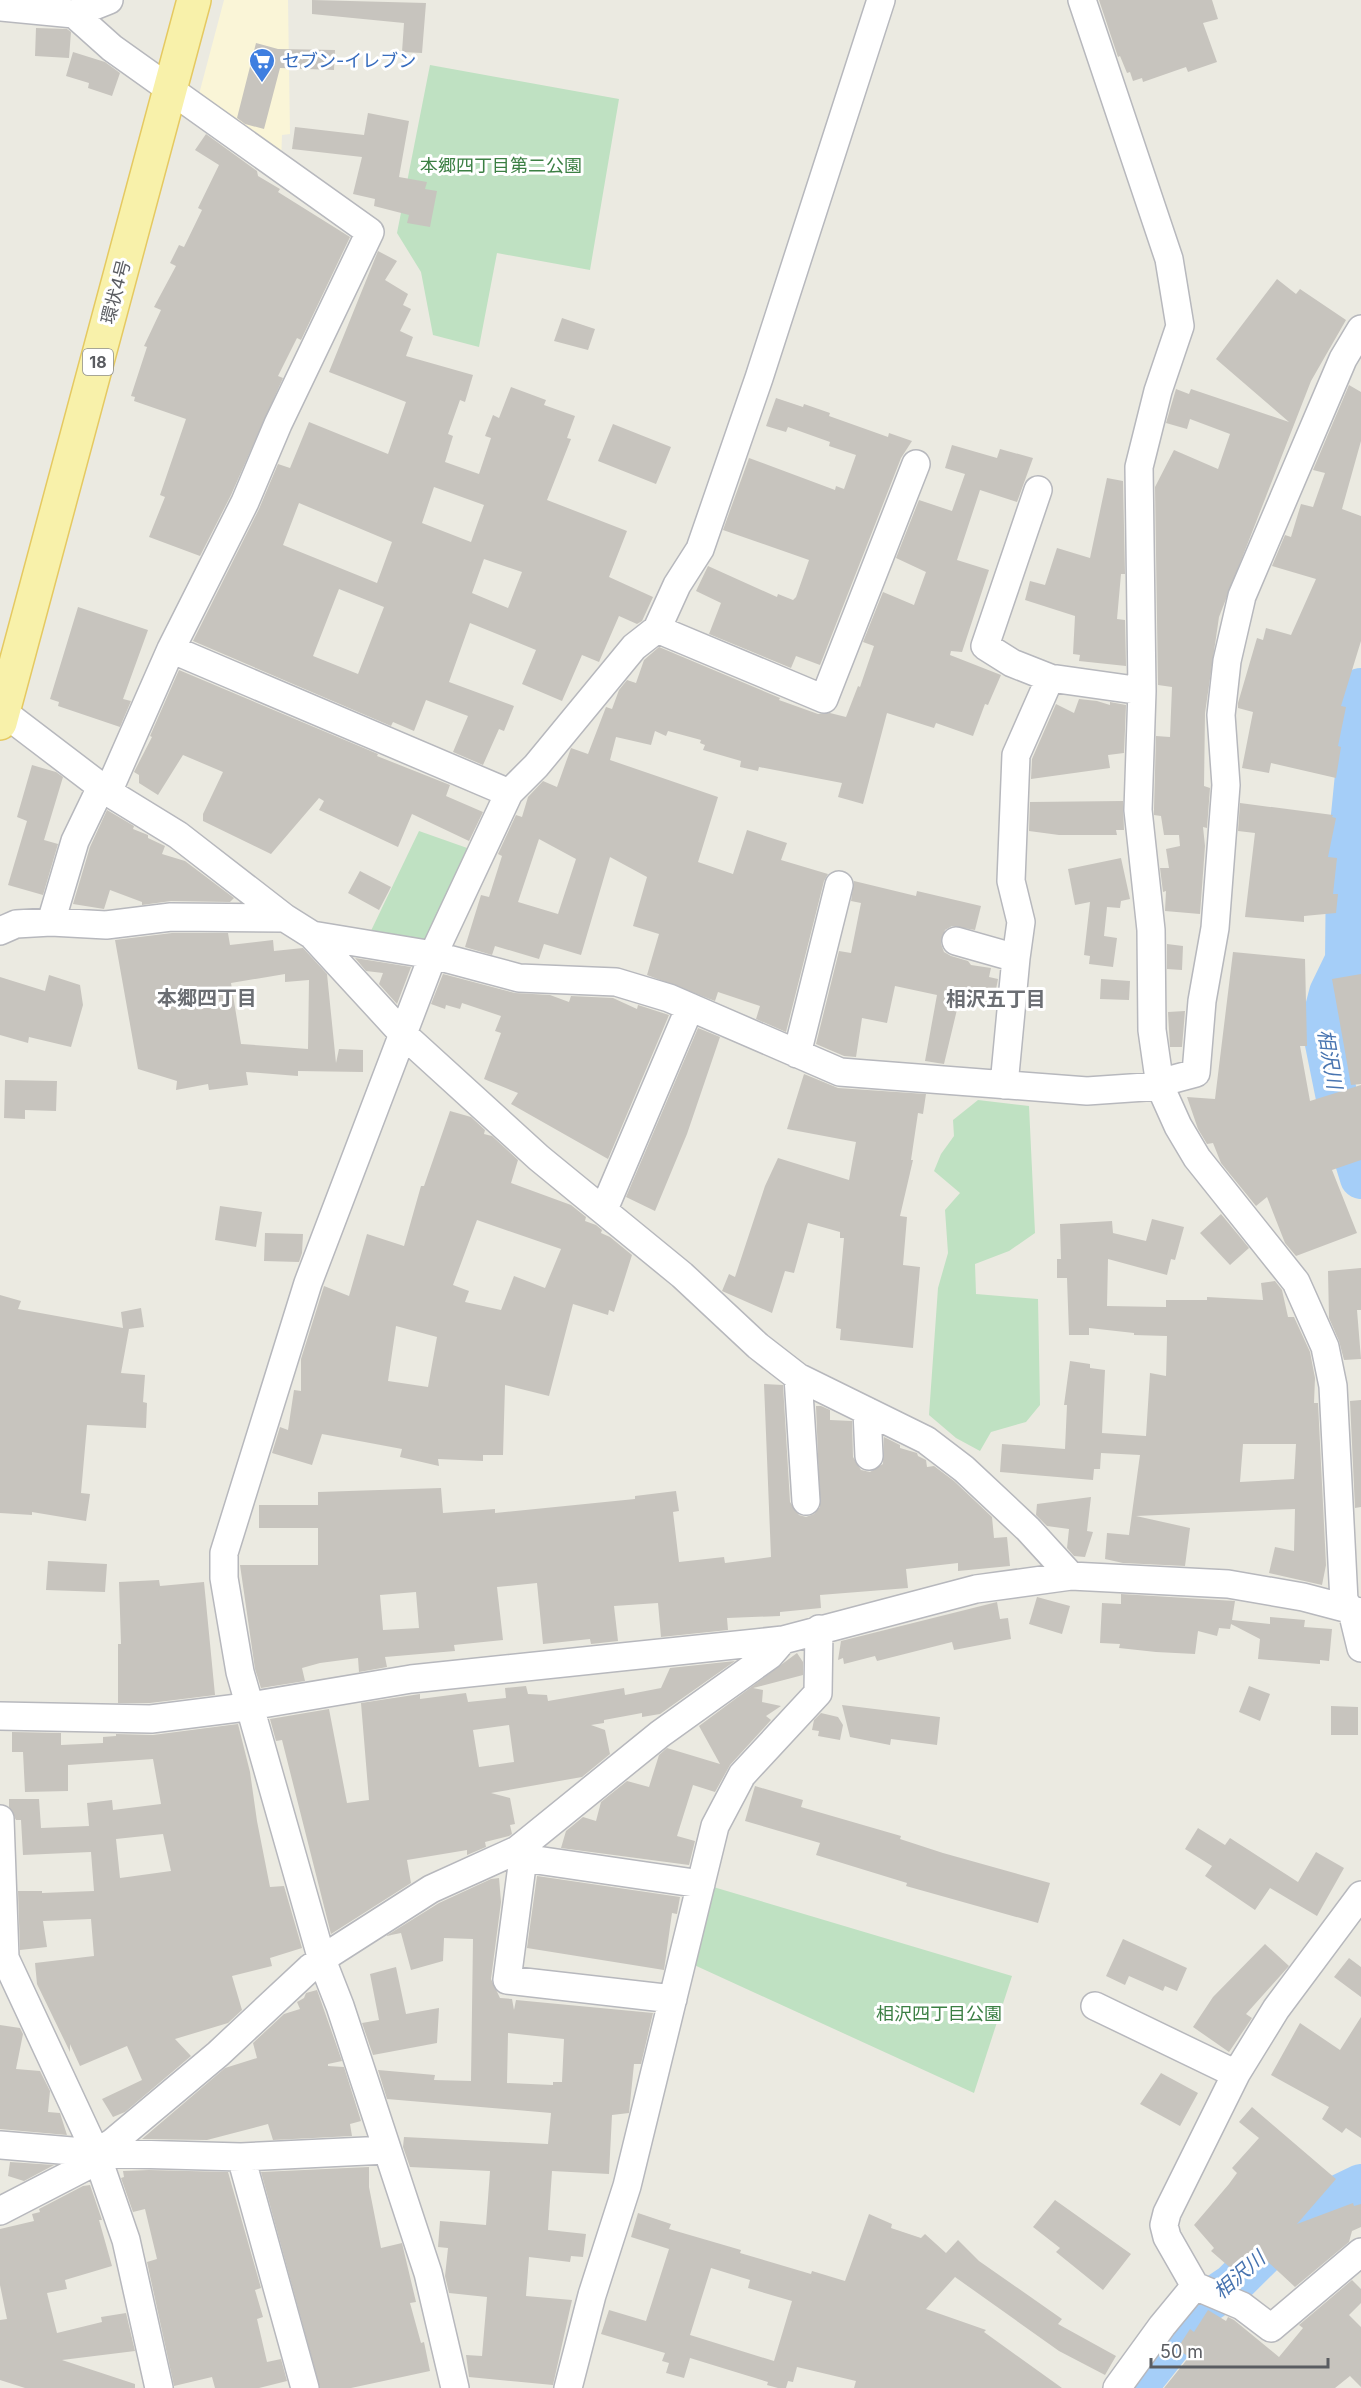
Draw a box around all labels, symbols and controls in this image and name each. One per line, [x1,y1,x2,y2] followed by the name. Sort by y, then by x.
[247,46,277,84] supermarket icon: セブン-イレブン
[282,50,416,71] place label: セブン-イレブン
[420,155,582,176] park label: 本郷四丁目第二公園
[97,257,134,326] street label: 環状4号
[83,349,113,375] road number: 18
[157,986,257,1010] district label: 本郷四丁目
[946,987,1046,1011] district label: 相沢五丁目
[1313,1027,1347,1093] water label: 相沢川
[876,2003,1002,2024] park label: 相沢四丁目公園
[1208,2245,1271,2304] water label: 相沢川
[1151,2331,1328,2369] scale bar
[1160,2341,1203,2362] text: 50 m

